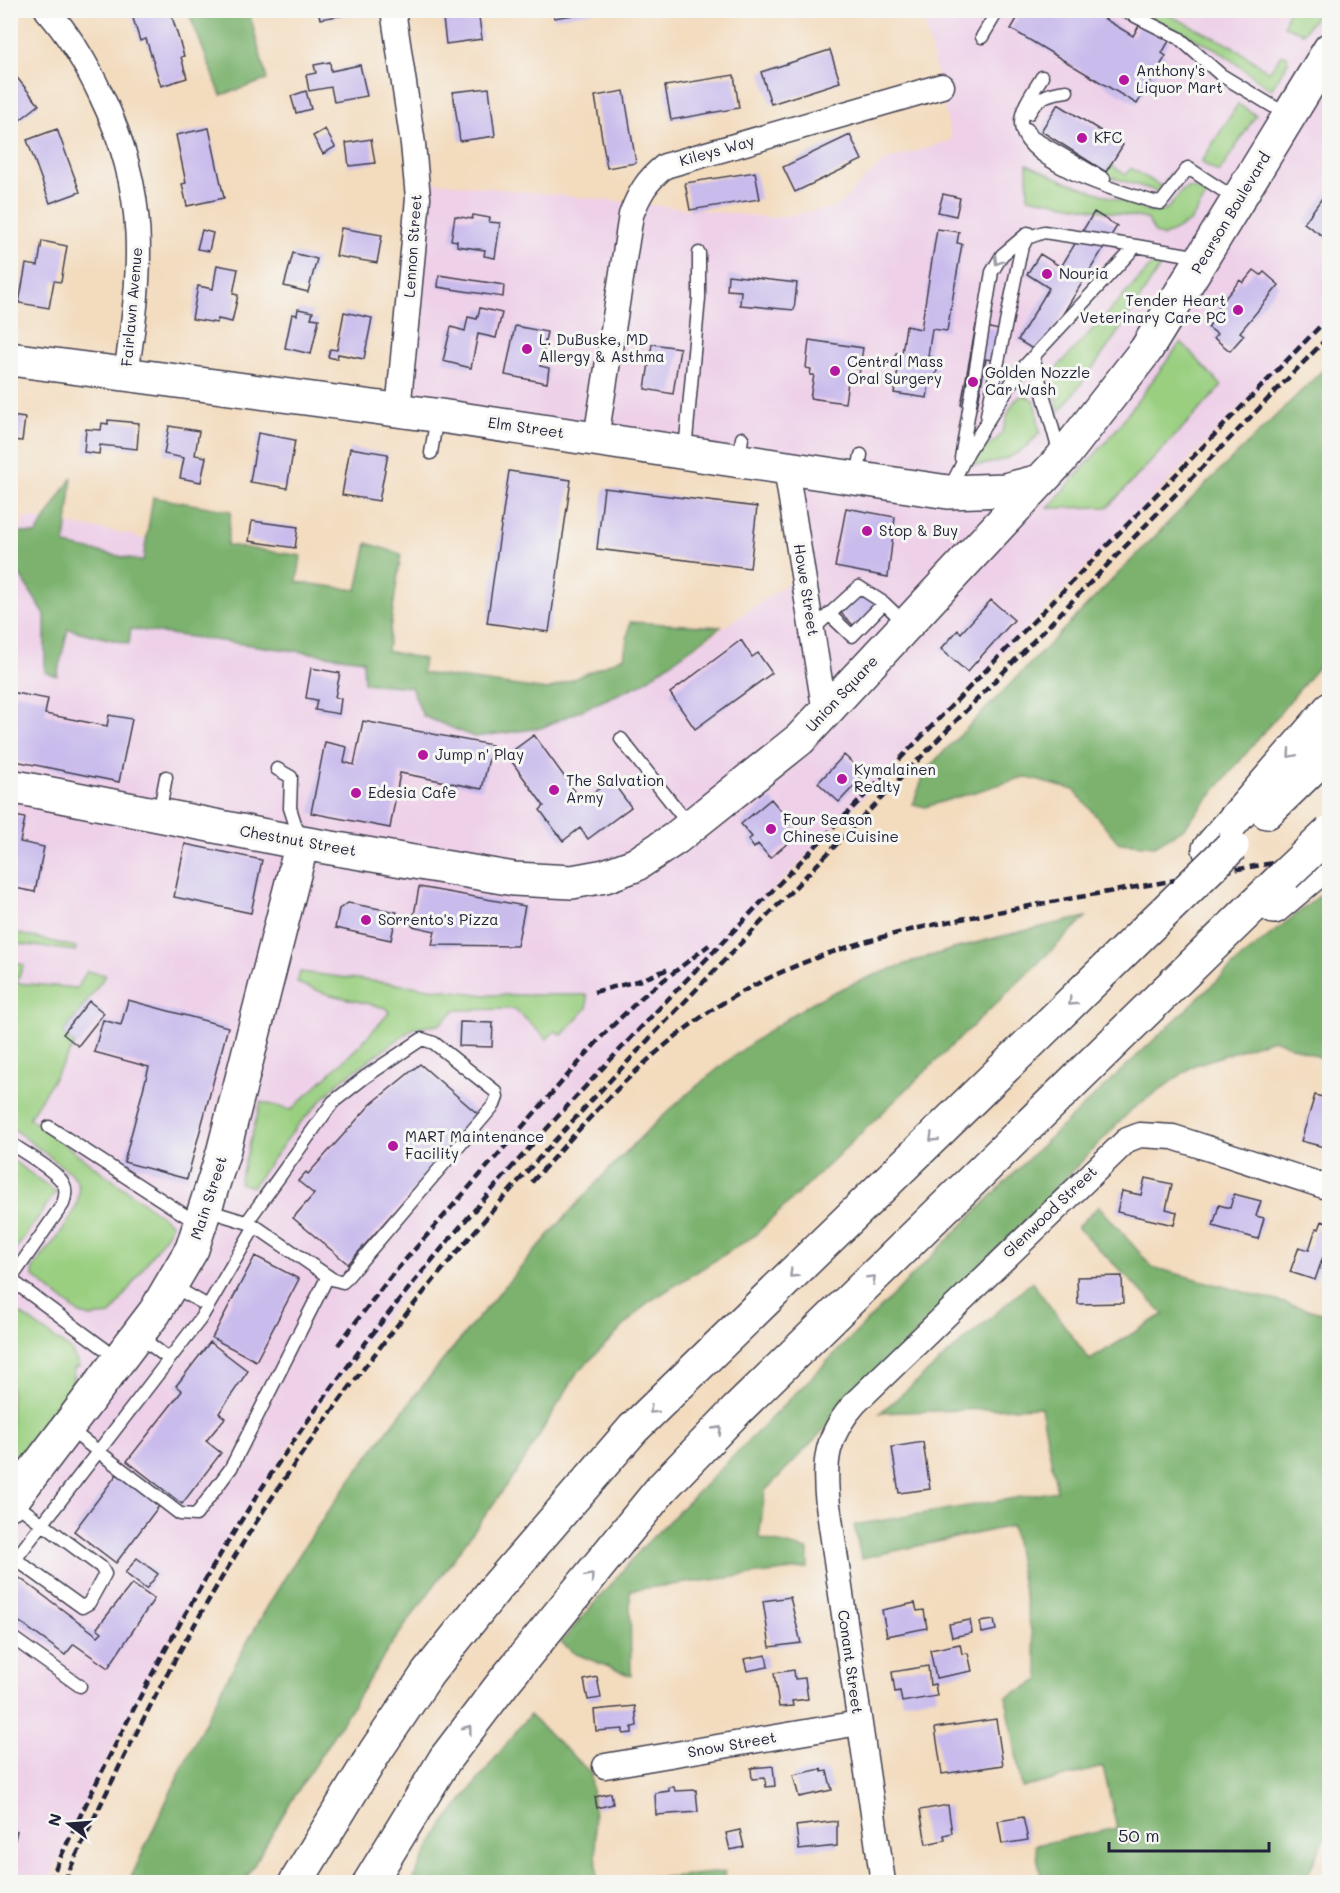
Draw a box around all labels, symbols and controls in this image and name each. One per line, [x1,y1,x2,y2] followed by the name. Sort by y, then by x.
[1136,60,1223,97] place label: Anthony's Liquor Mart
[1117,73,1131,87] marker: Anthony's Liquor Mart
[1094,127,1122,147] place label: KFC
[677,130,757,170] street label: Kileys Way
[1075,131,1089,145] marker: KFC
[1186,148,1274,277] street label: Pearson Boulevard
[398,194,426,298] street label: Lennon Street
[116,246,146,367] street label: Fairlawn Avenue
[995,255,1006,266] one-way arrow
[1059,263,1109,283] place label: Nouria
[1040,267,1054,281] marker: Nouria
[1080,290,1226,327] place label: Tender Heart Veterinary Care PC
[1231,303,1245,317] marker: Tender Heart Veterinary Care PC
[539,329,665,366] place label: L. DuBuske, MD Allergy & Asthma
[520,342,534,356] marker: L. DuBuske, MD Allergy & Asthma
[847,351,943,388] place label: Central Mass Oral Surgery
[985,362,1090,399] place label: Golden Nozzle Car Wash
[828,364,842,378] marker: Central Mass Oral Surgery
[966,375,980,389] marker: Golden Nozzle Car Wash
[487,412,566,442] street label: Elm Street
[879,520,958,540] place label: Stop & Buy
[860,524,874,538] marker: Stop & Buy
[790,542,824,637] street label: Howe Street
[801,651,882,736] street label: Union Square
[435,744,524,764] place label: Jump n' Play
[1288,747,1299,758] one-way arrow
[416,748,430,762] marker: Jump n' Play
[854,759,936,796] place label: Kymalainen Realty
[566,770,664,807] place label: The Salvation Army
[835,772,849,786] marker: Kymalainen Realty
[368,782,457,802] place label: Edesia Cafe
[547,783,561,797] marker: The Salvation Army
[349,786,363,800] marker: Edesia Cafe
[783,809,899,846] place label: Four Season Chinese Cuisine
[238,820,358,860] street label: Chestnut Street
[764,822,778,836] marker: Four Season Chinese Cuisine
[378,909,499,929] place label: Sorrento's Pizza
[359,913,373,927] marker: Sorrento's Pizza
[1069,995,1079,1006] one-way arrow
[405,1126,544,1163] place label: MART Maintenance Facility
[929,1131,939,1142] one-way arrow
[386,1139,400,1153] marker: MART Maintenance Facility
[185,1153,231,1242] street label: Main Street
[998,1161,1101,1262] street label: Glenwood Street
[789,1267,799,1278] one-way arrow
[865,1275,876,1286] one-way arrow
[650,1403,660,1414] one-way arrow
[711,1426,722,1437] one-way arrow
[582,1572,593,1583] one-way arrow
[834,1609,868,1715] street label: Conant Street
[461,1725,472,1736] one-way arrow
[686,1726,778,1762] street label: Snow Street
[39,1794,99,1854] north arrow
[42,1811,66,1828] text: N
[1109,1815,1270,1853] scale bar
[1118,1823,1160,1847] text: 50 m

